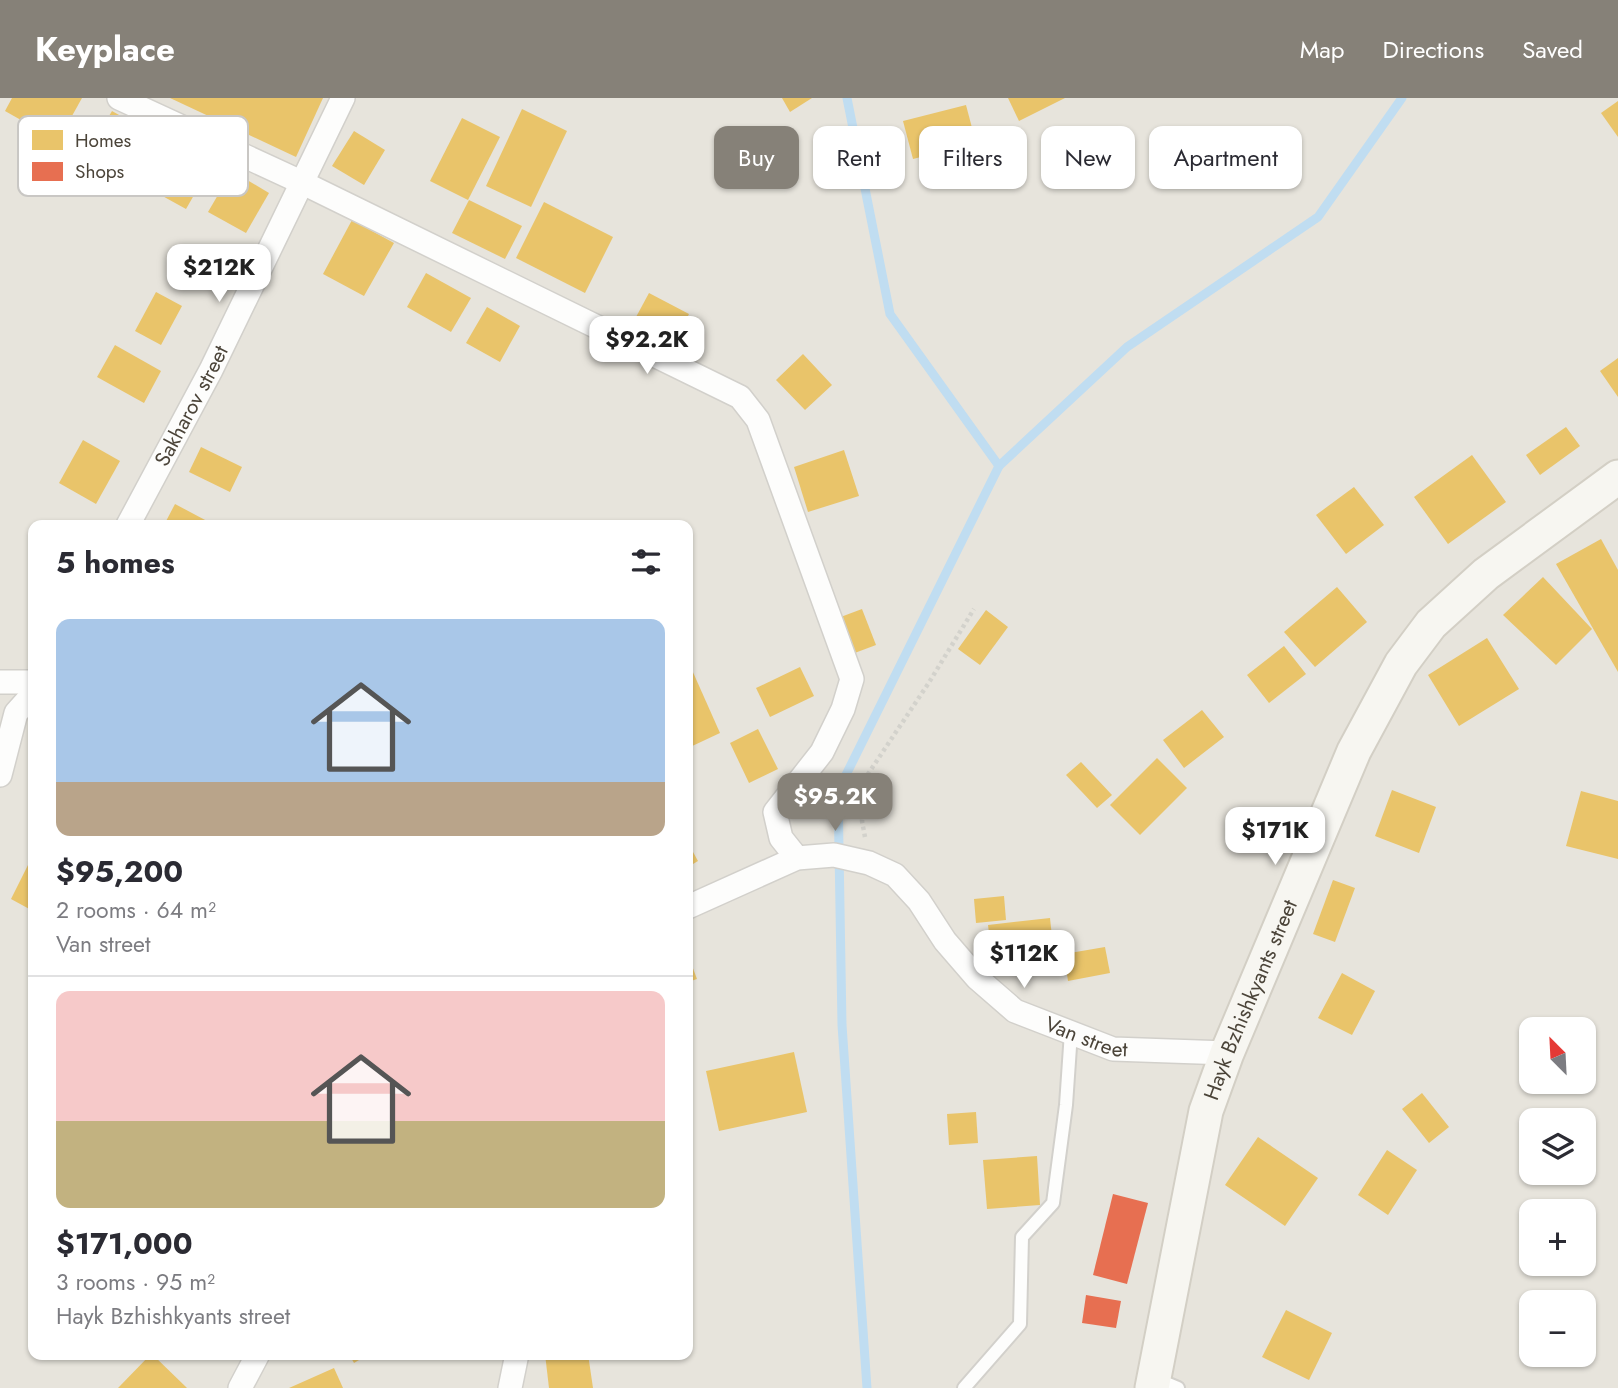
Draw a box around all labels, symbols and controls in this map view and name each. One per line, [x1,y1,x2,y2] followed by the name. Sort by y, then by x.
[35,26,175,73] text: Keyplace
[1300,32,1345,67] text: Map
[1383,32,1484,67] text: Directions
[1522,32,1583,67] text: Saved
[18,116,248,196] legend
[714,126,799,189] chip: Buy
[813,126,905,189] chip: Rent
[919,126,1027,189] chip: Filters
[1041,126,1135,189] chip: New
[1149,126,1302,189] chip: Apartment
[75,127,132,154] text: Homes
[75,158,125,185] text: Shops
[170,244,268,304] pin: $212K
[183,250,255,284] text: $212K
[590,316,704,376] pin: $92.2K
[605,322,689,356] text: $92.2K
[147,340,236,472] street label: Sakharov street
[56,541,175,584] text: 5 homes
[627,543,665,581] icon: filters
[298,664,424,790] icon: home
[778,774,892,833] pin: $95.2K
[793,779,877,813] text: $95.2K
[1226,808,1324,867] pin: $171K
[1241,813,1309,847] text: $171K
[56,850,183,893] text: $95,200
[56,893,216,927] text: 2 rooms · 64 m²
[1196,895,1305,1104] street label: Hayk Bzhishkyants street
[56,927,150,961] text: Van street
[975,930,1073,990] pin: $112K
[990,936,1058,970] text: $112K
[1041,1009,1128,1065] street label: Van street
[1519,1017,1596,1094] north arrow
[1519,1017,1596,1367] map controls
[298,1036,424,1162] icon: home
[1519,1108,1596,1185] button: layers
[1519,1199,1596,1276] button: +
[56,1222,193,1265] text: $171,000
[56,1265,215,1299] text: 3 rooms · 95 m²
[1519,1290,1596,1367] button: −
[56,1299,290,1333] text: Hayk Bzhishkyants street

